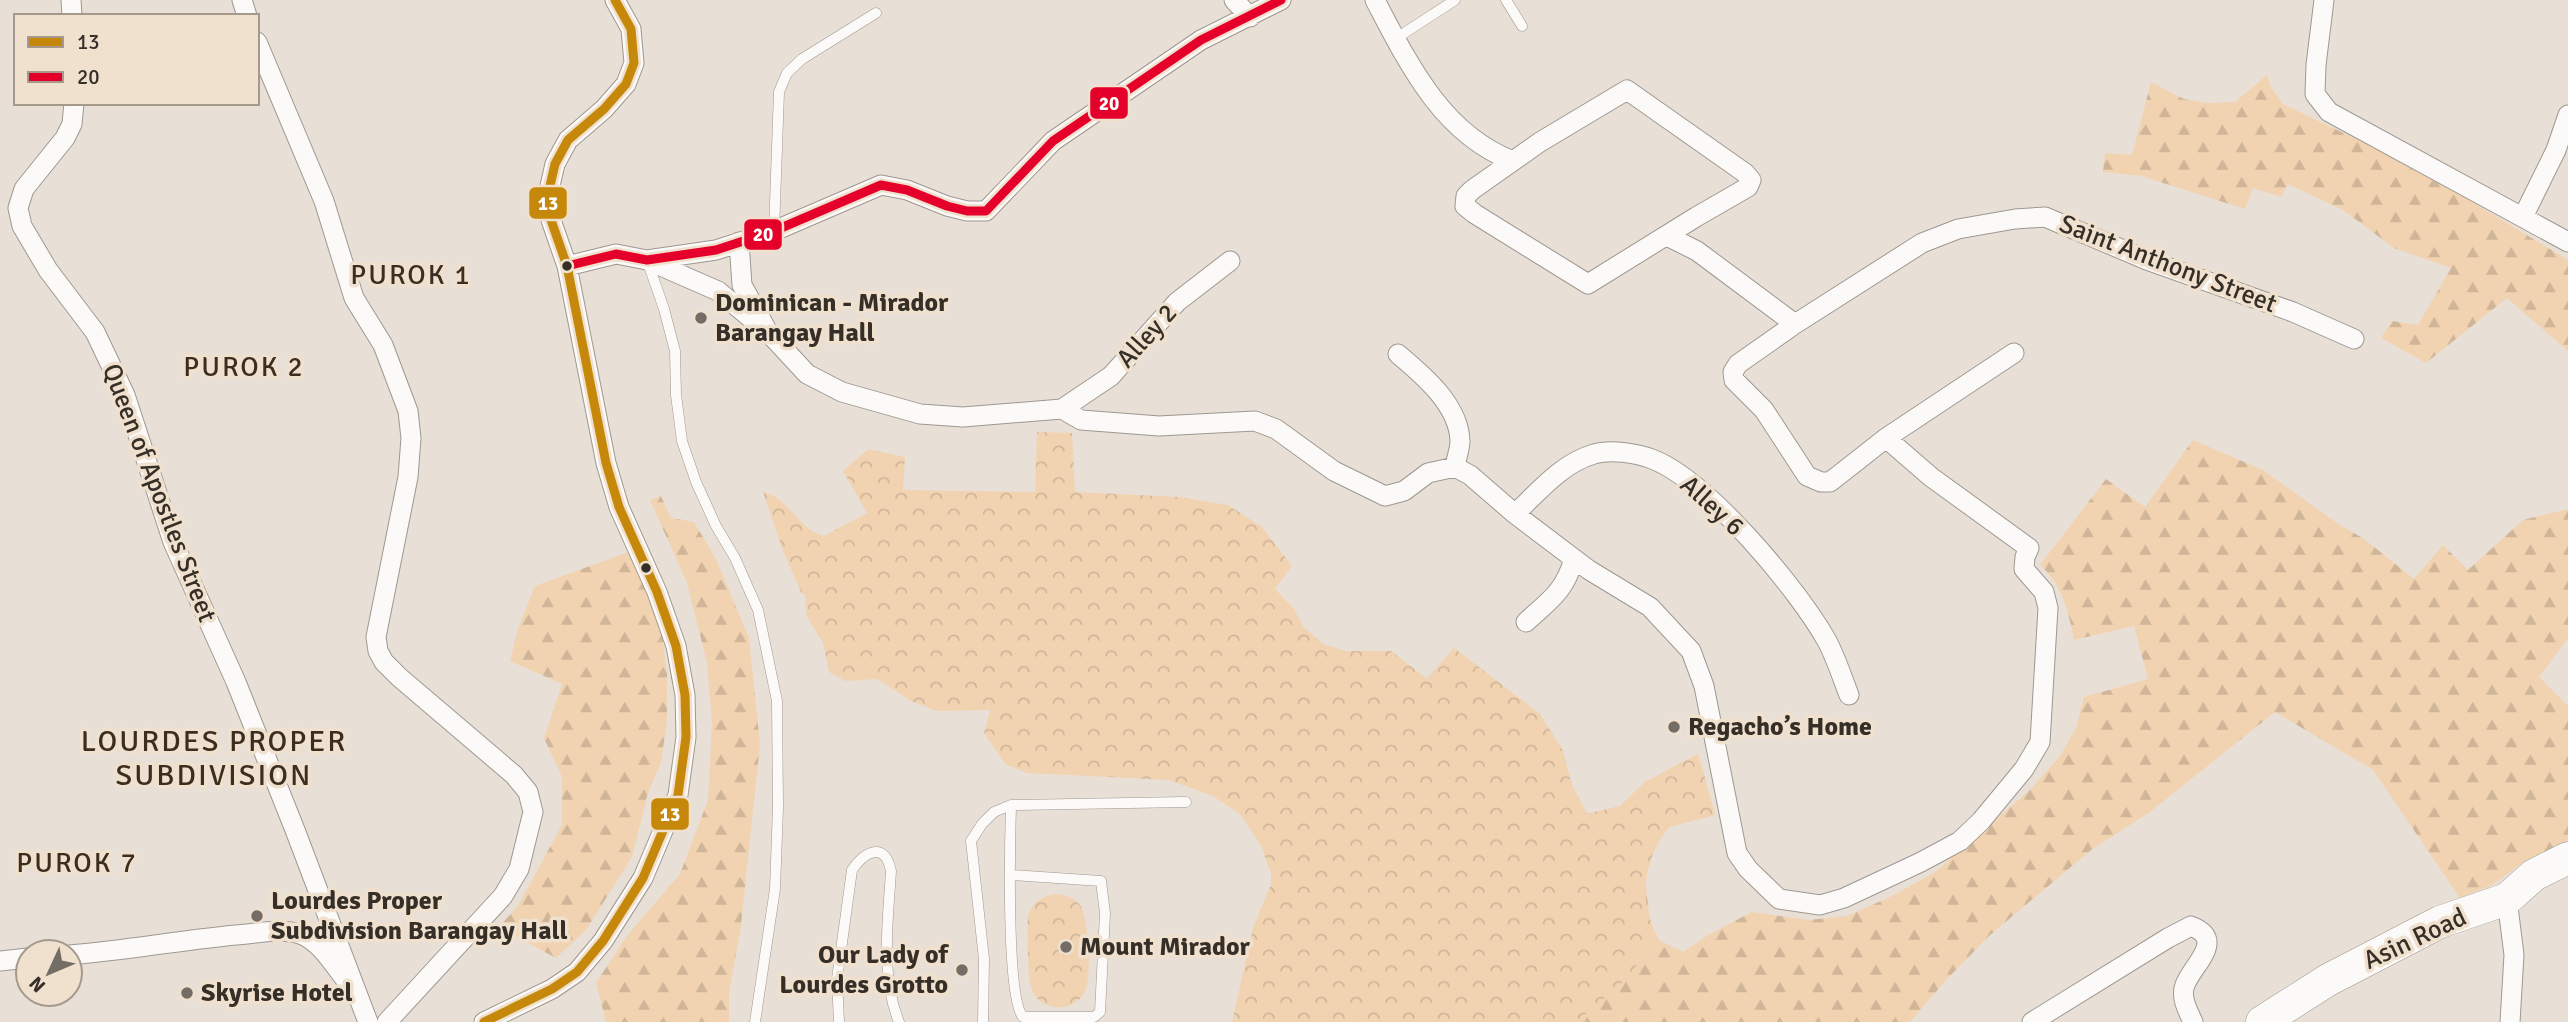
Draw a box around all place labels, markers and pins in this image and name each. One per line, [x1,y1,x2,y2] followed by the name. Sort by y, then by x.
[560,259,574,273] unlabelled marker
[715,287,949,349] place label: Dominican - Mirador Barangay Hall
[693,310,709,326] marker: Dominican - Mirador Barangay Hall
[639,561,653,575] unlabelled marker
[1688,711,1872,743] place label: Regacho’s Home
[1666,719,1682,735] marker: Regacho’s Home
[271,885,568,947] place label: Lourdes Proper Subdivision Barangay Hall
[249,908,265,924] marker: Lourdes Proper Subdivision Barangay Hall
[1080,931,1250,963] place label: Mount Mirador
[779,939,950,1001] place label: Our Lady of Lourdes Grotto
[1058,939,1074,955] marker: Mount Mirador
[954,962,970,978] marker: Our Lady of Lourdes Grotto
[201,977,353,1009] place label: Skyrise Hotel
[179,985,195,1001] marker: Skyrise Hotel

